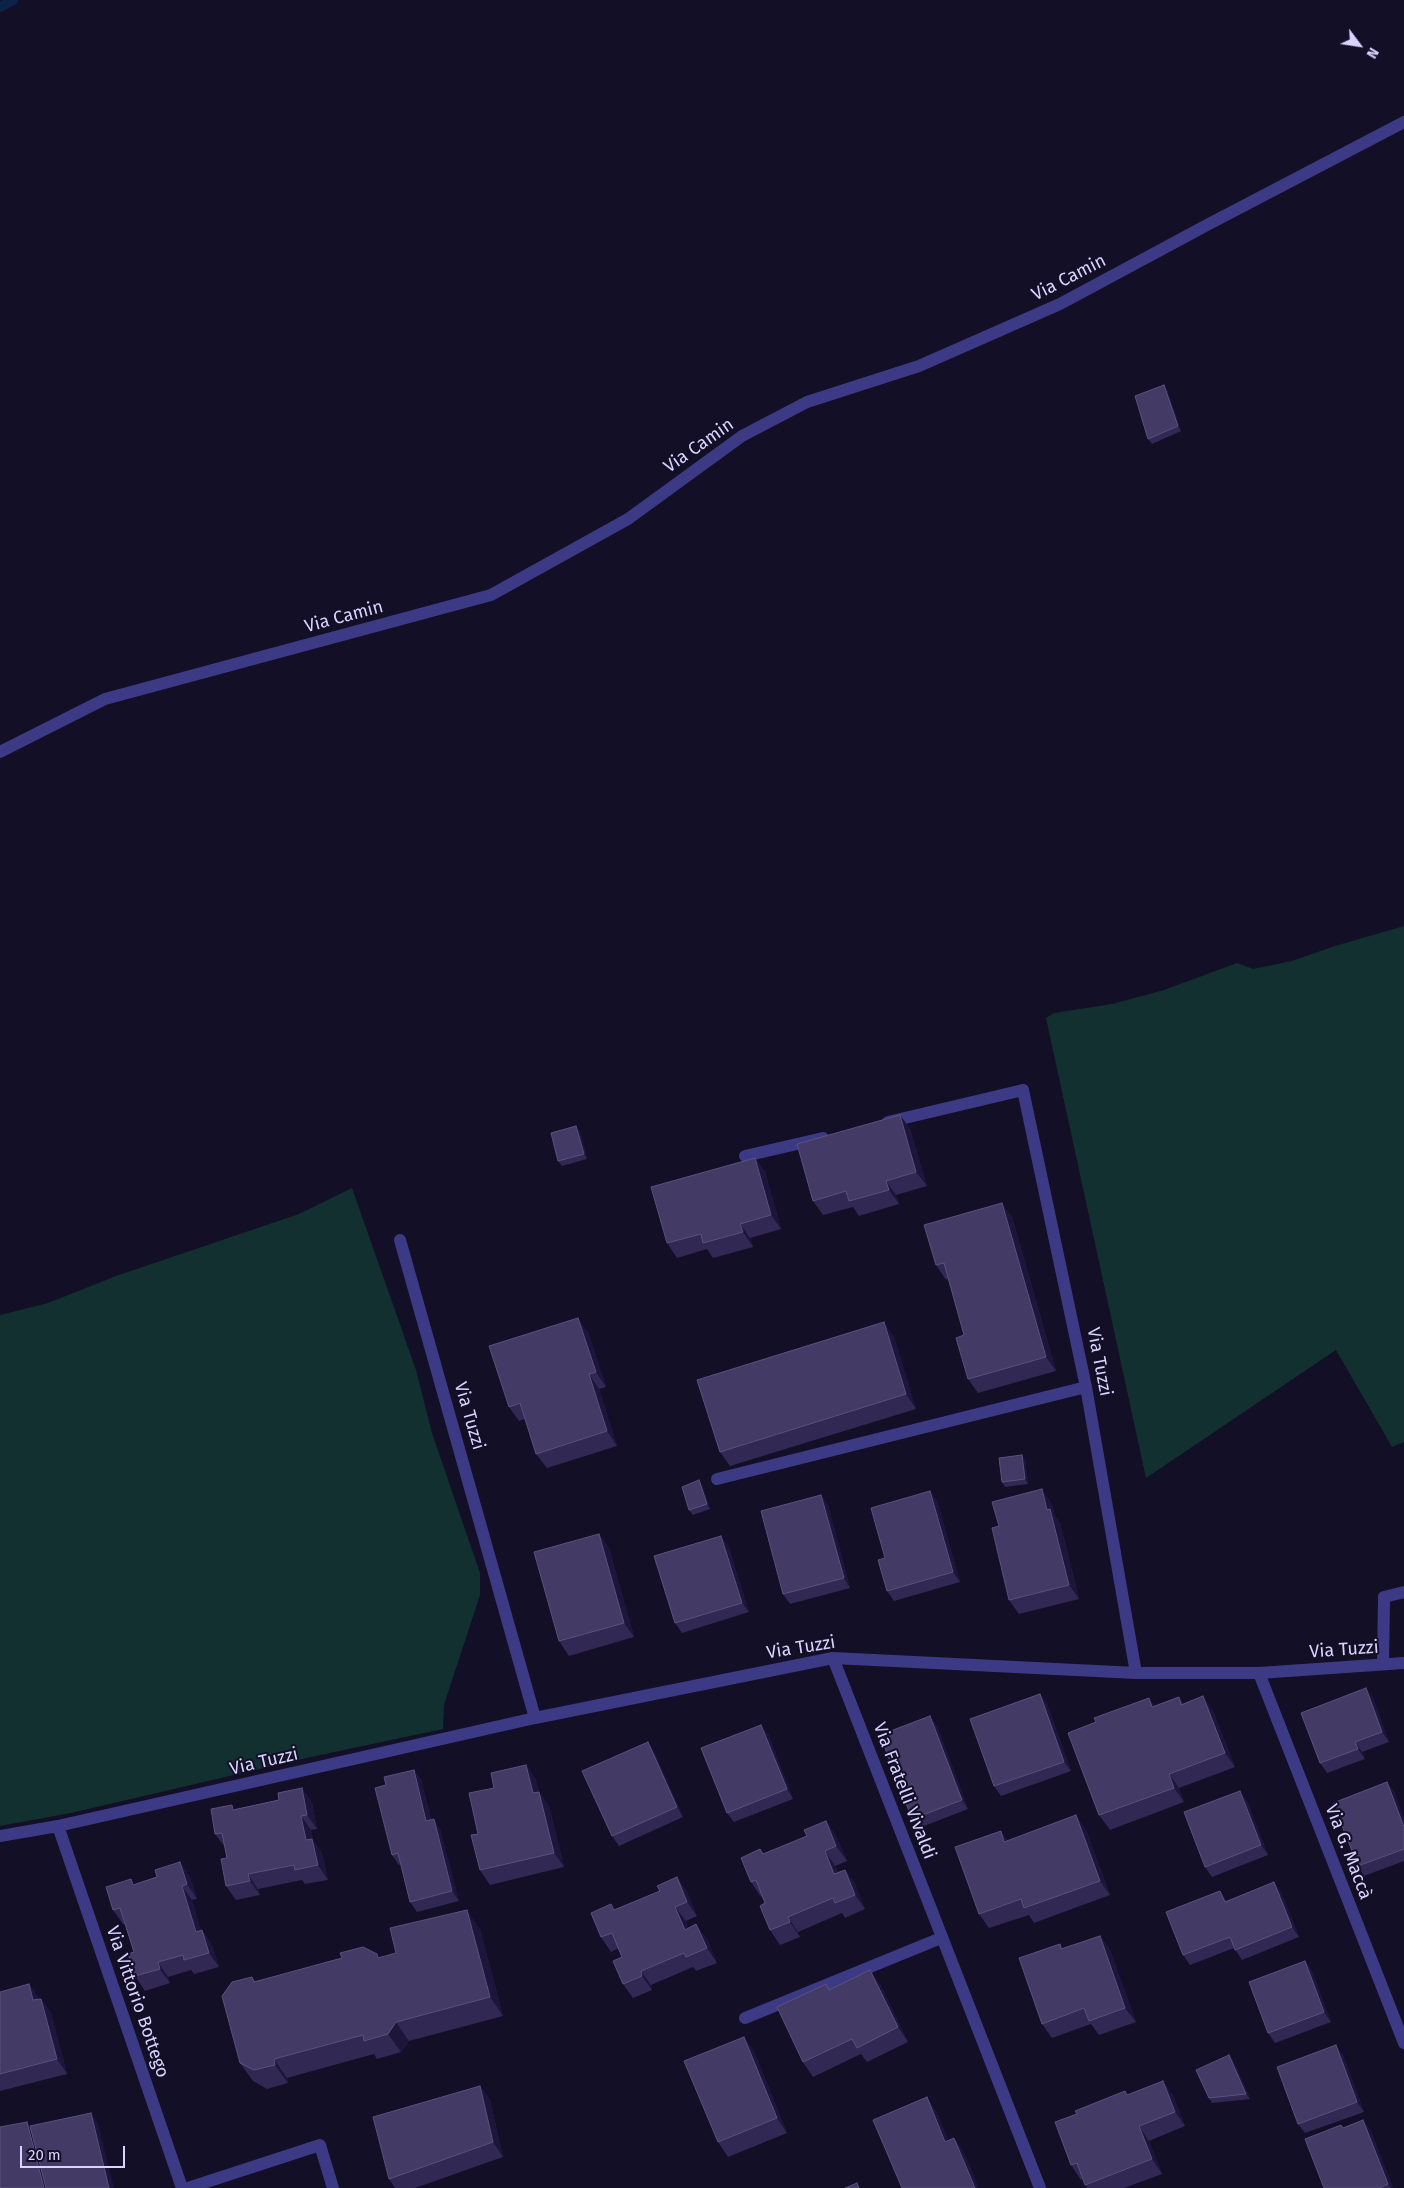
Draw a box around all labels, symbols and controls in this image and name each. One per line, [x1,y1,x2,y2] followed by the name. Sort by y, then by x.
[1334,20,1384,70] north arrow
[1363,45,1382,61] text: N
[1028,250,1110,306] street label: Via Camin
[660,414,738,478] street label: Via Camin
[302,596,386,638] street label: Via Camin
[1082,1326,1116,1398] street label: Via Tuzzi
[449,1380,489,1452] street label: Via Tuzzi
[765,1632,837,1664] street label: Via Tuzzi
[1309,1637,1379,1663] street label: Via Tuzzi
[868,1720,940,1862] street label: Via Fratelli Vivaldi
[228,1744,300,1780] street label: Via Tuzzi
[1320,1801,1376,1903] street label: Via G. Maccà
[101,1923,173,2081] street label: Via Vittorio Bottego
[22,2136,128,2168] scale bar
[28,2146,61,2164] text: 20 m

